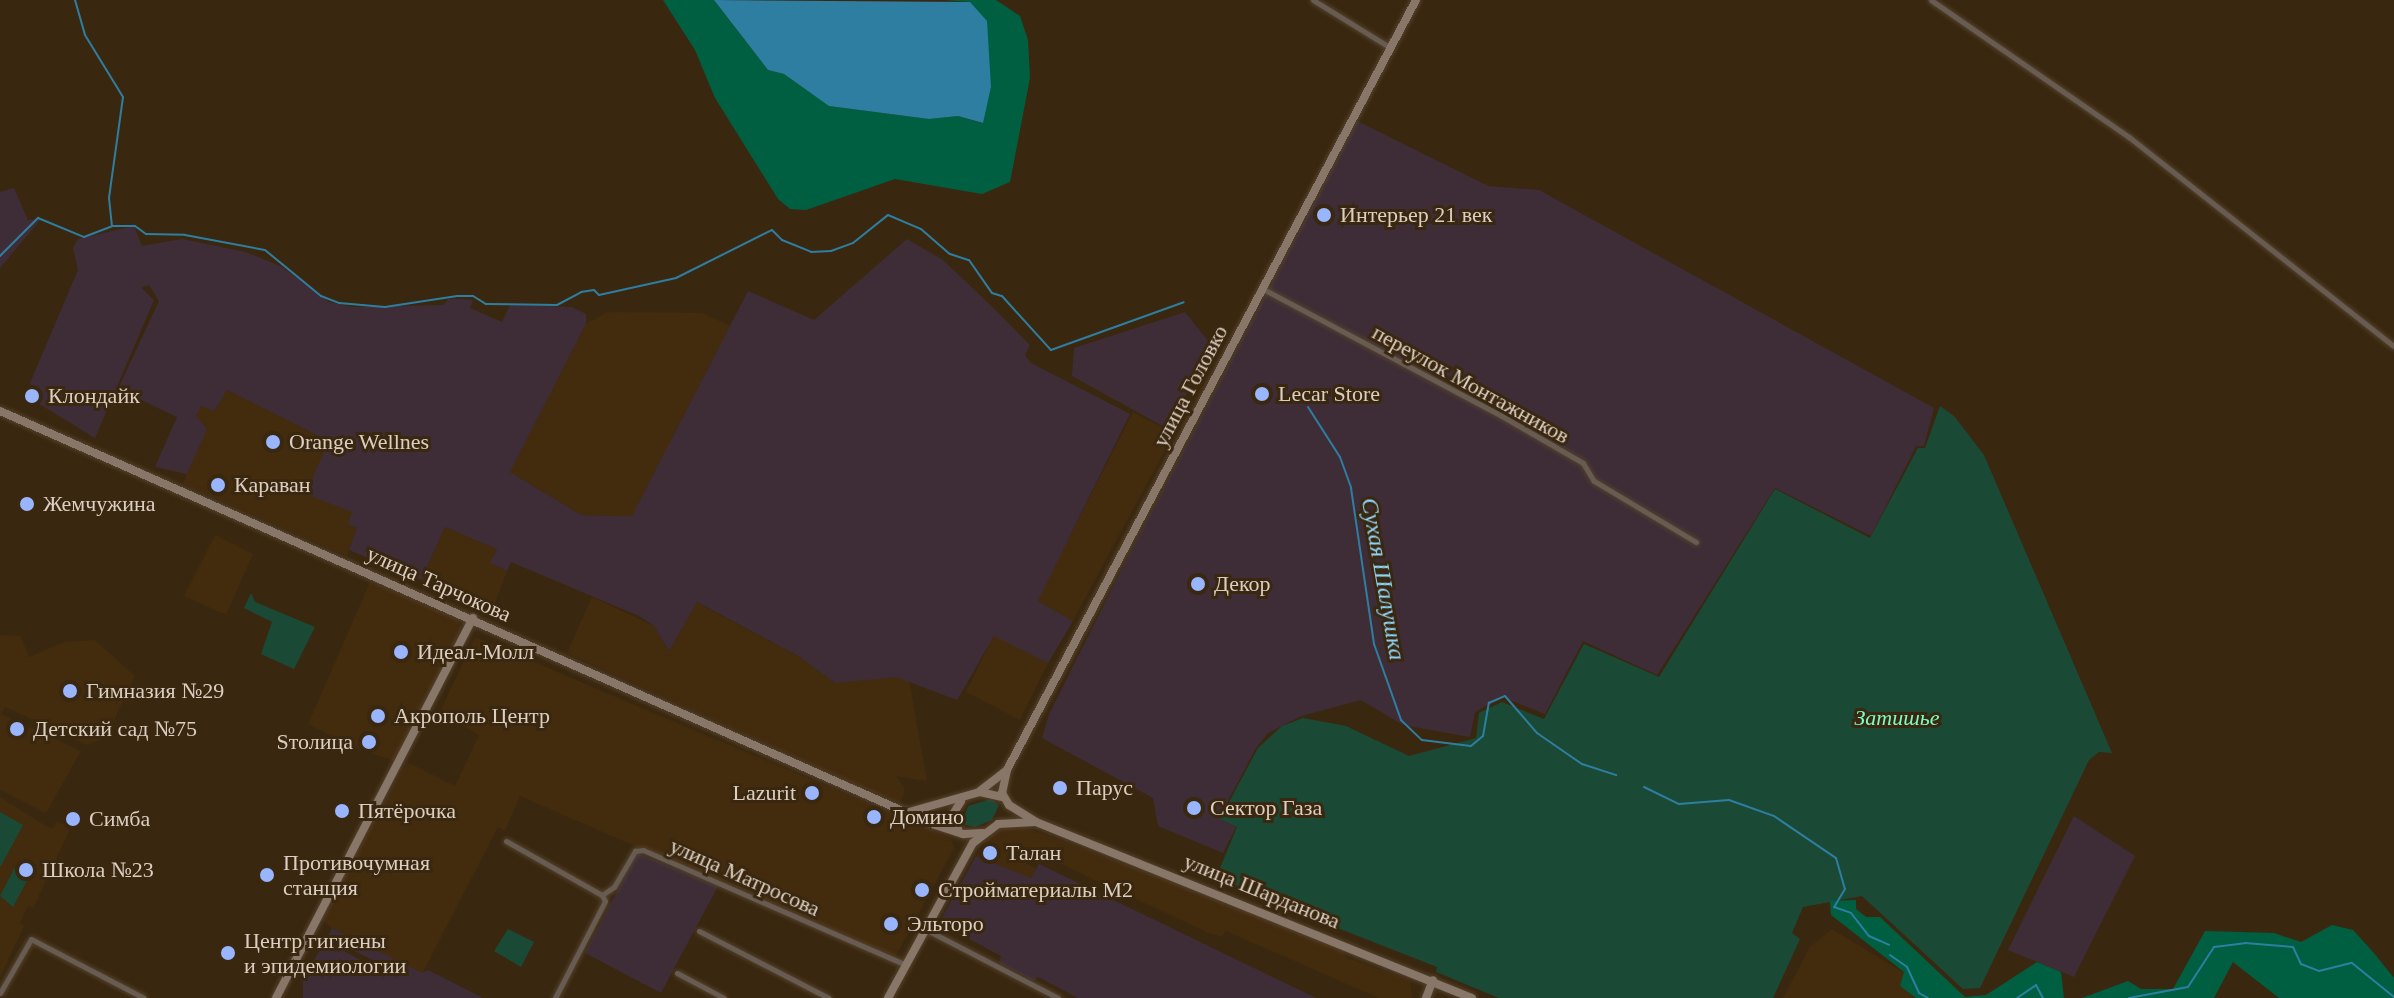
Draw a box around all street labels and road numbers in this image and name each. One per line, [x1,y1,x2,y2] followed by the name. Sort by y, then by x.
[1368,319,1574,449] street label: переулок Монтажников
[1147,321,1233,451] street label: улица Головко
[363,540,515,628] street label: улица Тарчокова
[666,832,824,922] street label: улица Матросова
[1180,848,1344,934] street label: улица Шарданова

